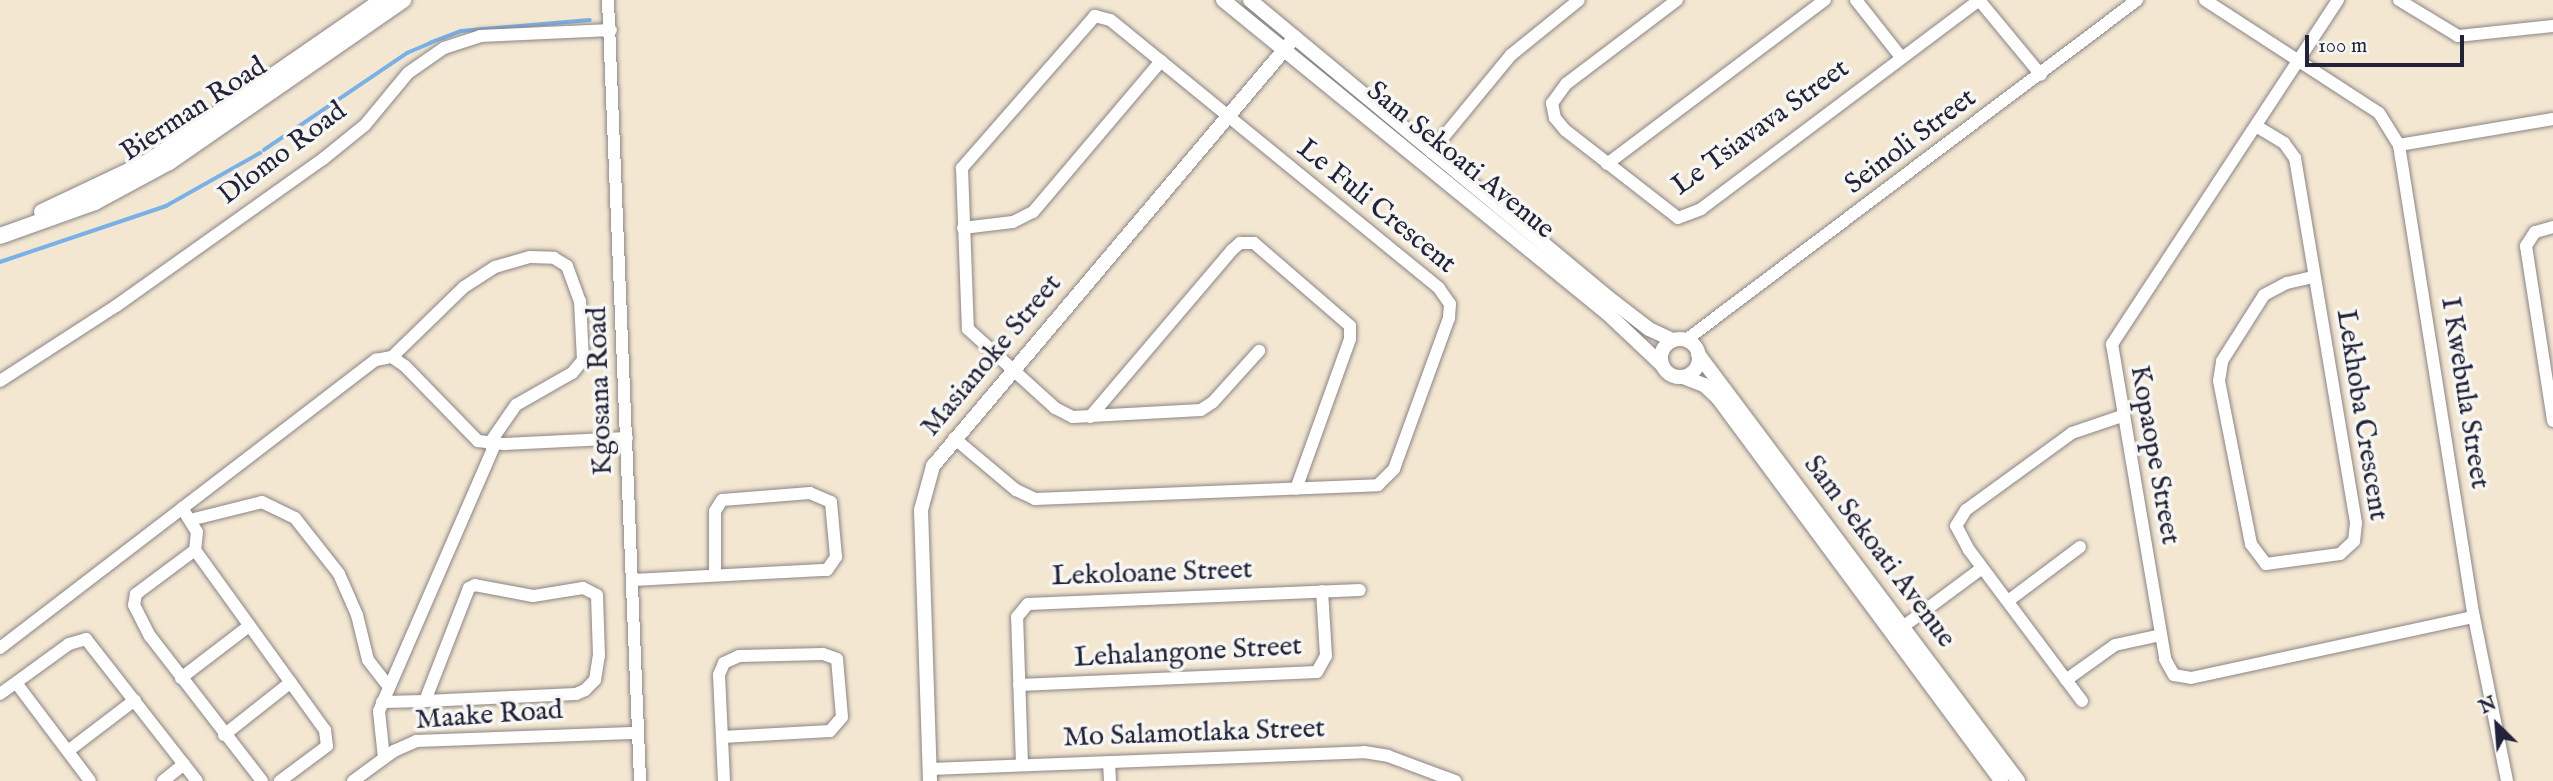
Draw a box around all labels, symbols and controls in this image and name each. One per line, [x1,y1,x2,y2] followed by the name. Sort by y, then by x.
[2308,21,2467,65] scale bar
[2318,33,2367,60] text: 100 m
[115,50,273,170] street label: Bierman Road
[1666,52,1856,204] street label: Le Tsiavava Street
[1359,75,1561,247] street label: Sam Sekoati Avenue
[1839,82,1983,202] street label: Seinoli Street
[213,95,353,213] street label: Dlomo Road
[1290,133,1462,281] street label: Le Fuli Crescent
[915,268,1069,444] street label: Masianoke Street
[2432,295,2496,491] street label: I Kwebula Street
[581,306,621,476] street label: Kgosana Road
[2328,307,2394,523] street label: Lekhoba Crescent
[2122,363,2186,547] street label: Kopaope Street
[1796,449,1962,655] street label: Sam Sekoati Avenue
[1051,554,1253,594] street label: Lekoloane Street
[1073,630,1303,676] street label: Lehalangone Street
[2462,690,2532,760] north arrow
[2476,692,2501,720] text: N
[414,694,564,738] street label: Maake Road
[1062,713,1326,755] street label: Mo Salamotlaka Street

